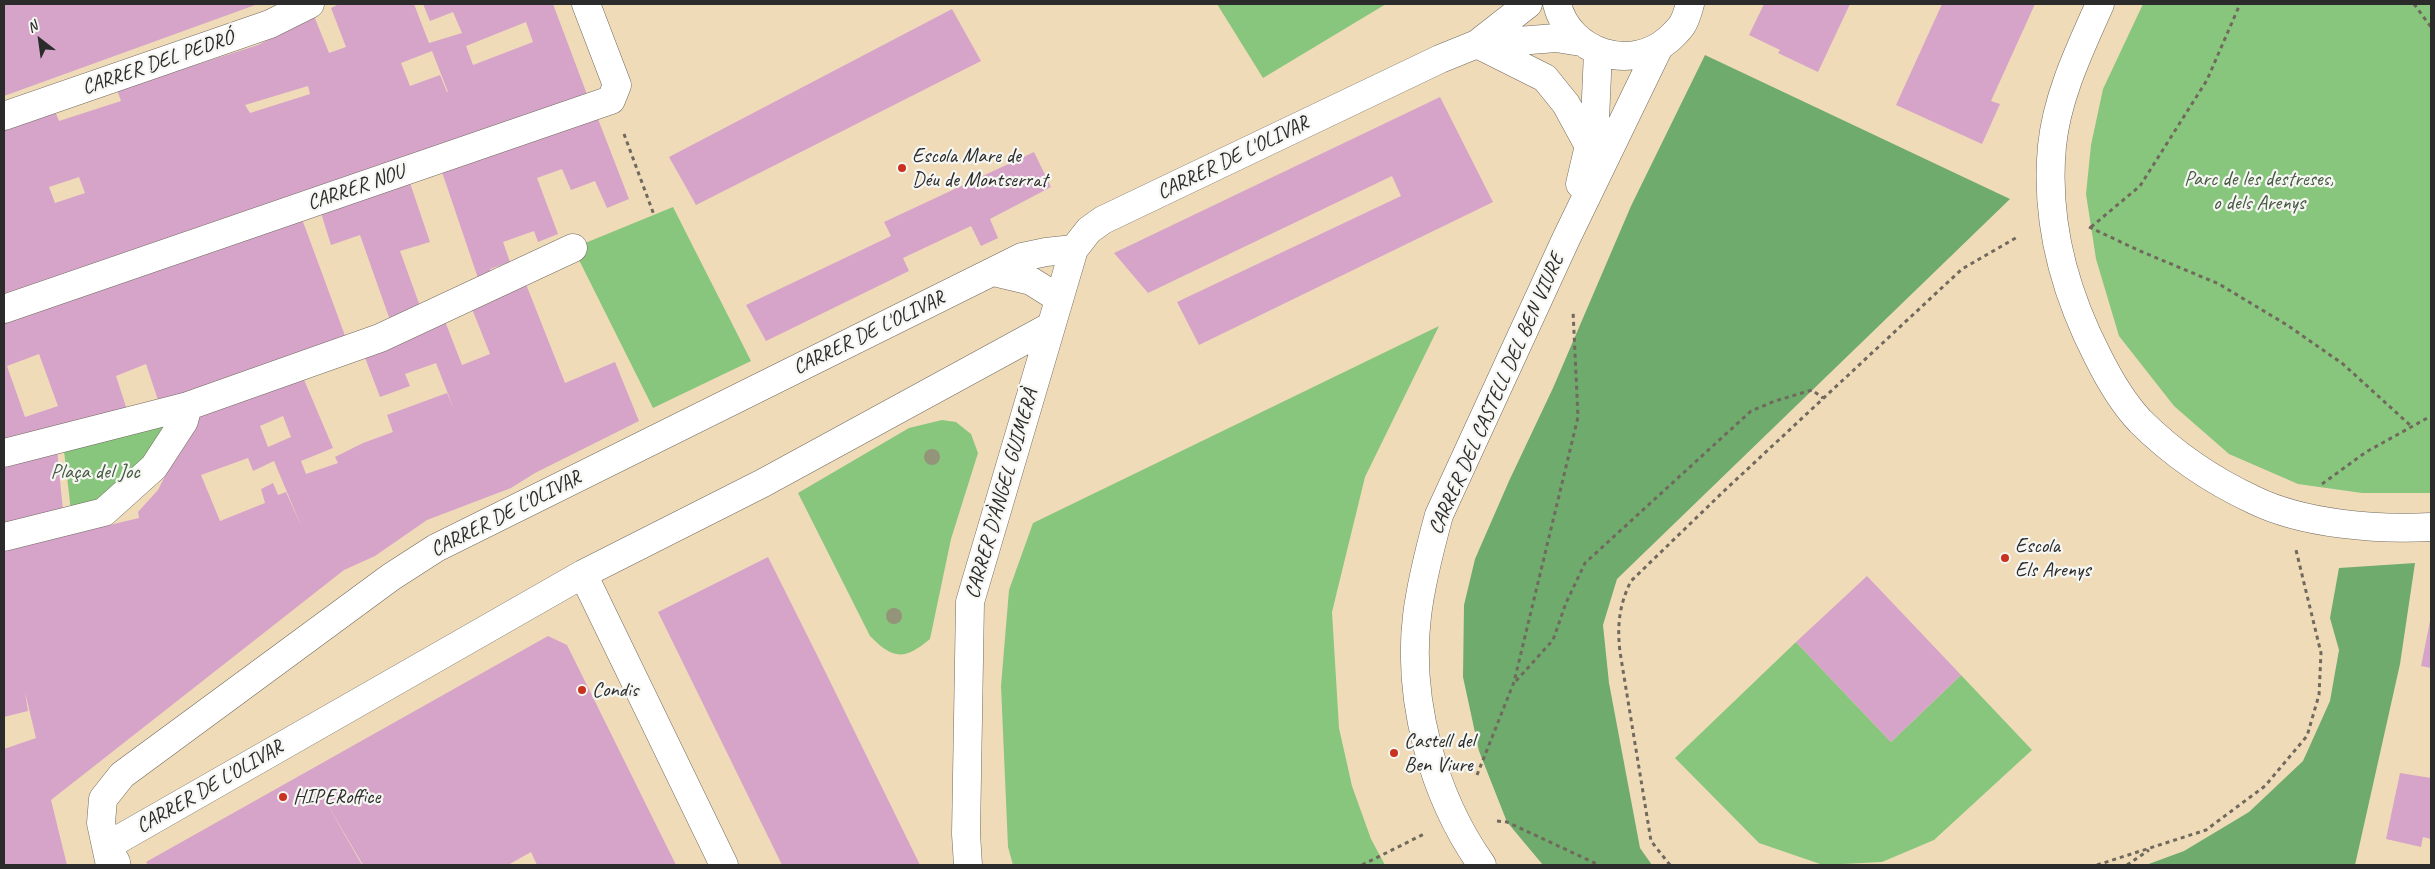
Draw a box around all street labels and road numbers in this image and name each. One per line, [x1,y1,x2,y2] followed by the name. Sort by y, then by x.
[79,25,237,101] street label: CARRER DEL PEDRÓ
[1153,110,1313,206] street label: CARRER DE L'OLIVAR
[304,160,408,216] street label: CARRER NOU
[1424,250,1570,538] street label: CARRER DEL CASTELL DEL BEN VIURE
[789,285,949,381] street label: CARRER DE L'OLIVAR
[960,386,1044,602] street label: CARRER D'ÀNGEL GUIMERÀ
[427,465,585,563] street label: CARRER DE L'OLIVAR
[132,735,288,839] street label: CARRER DE L'OLIVAR

